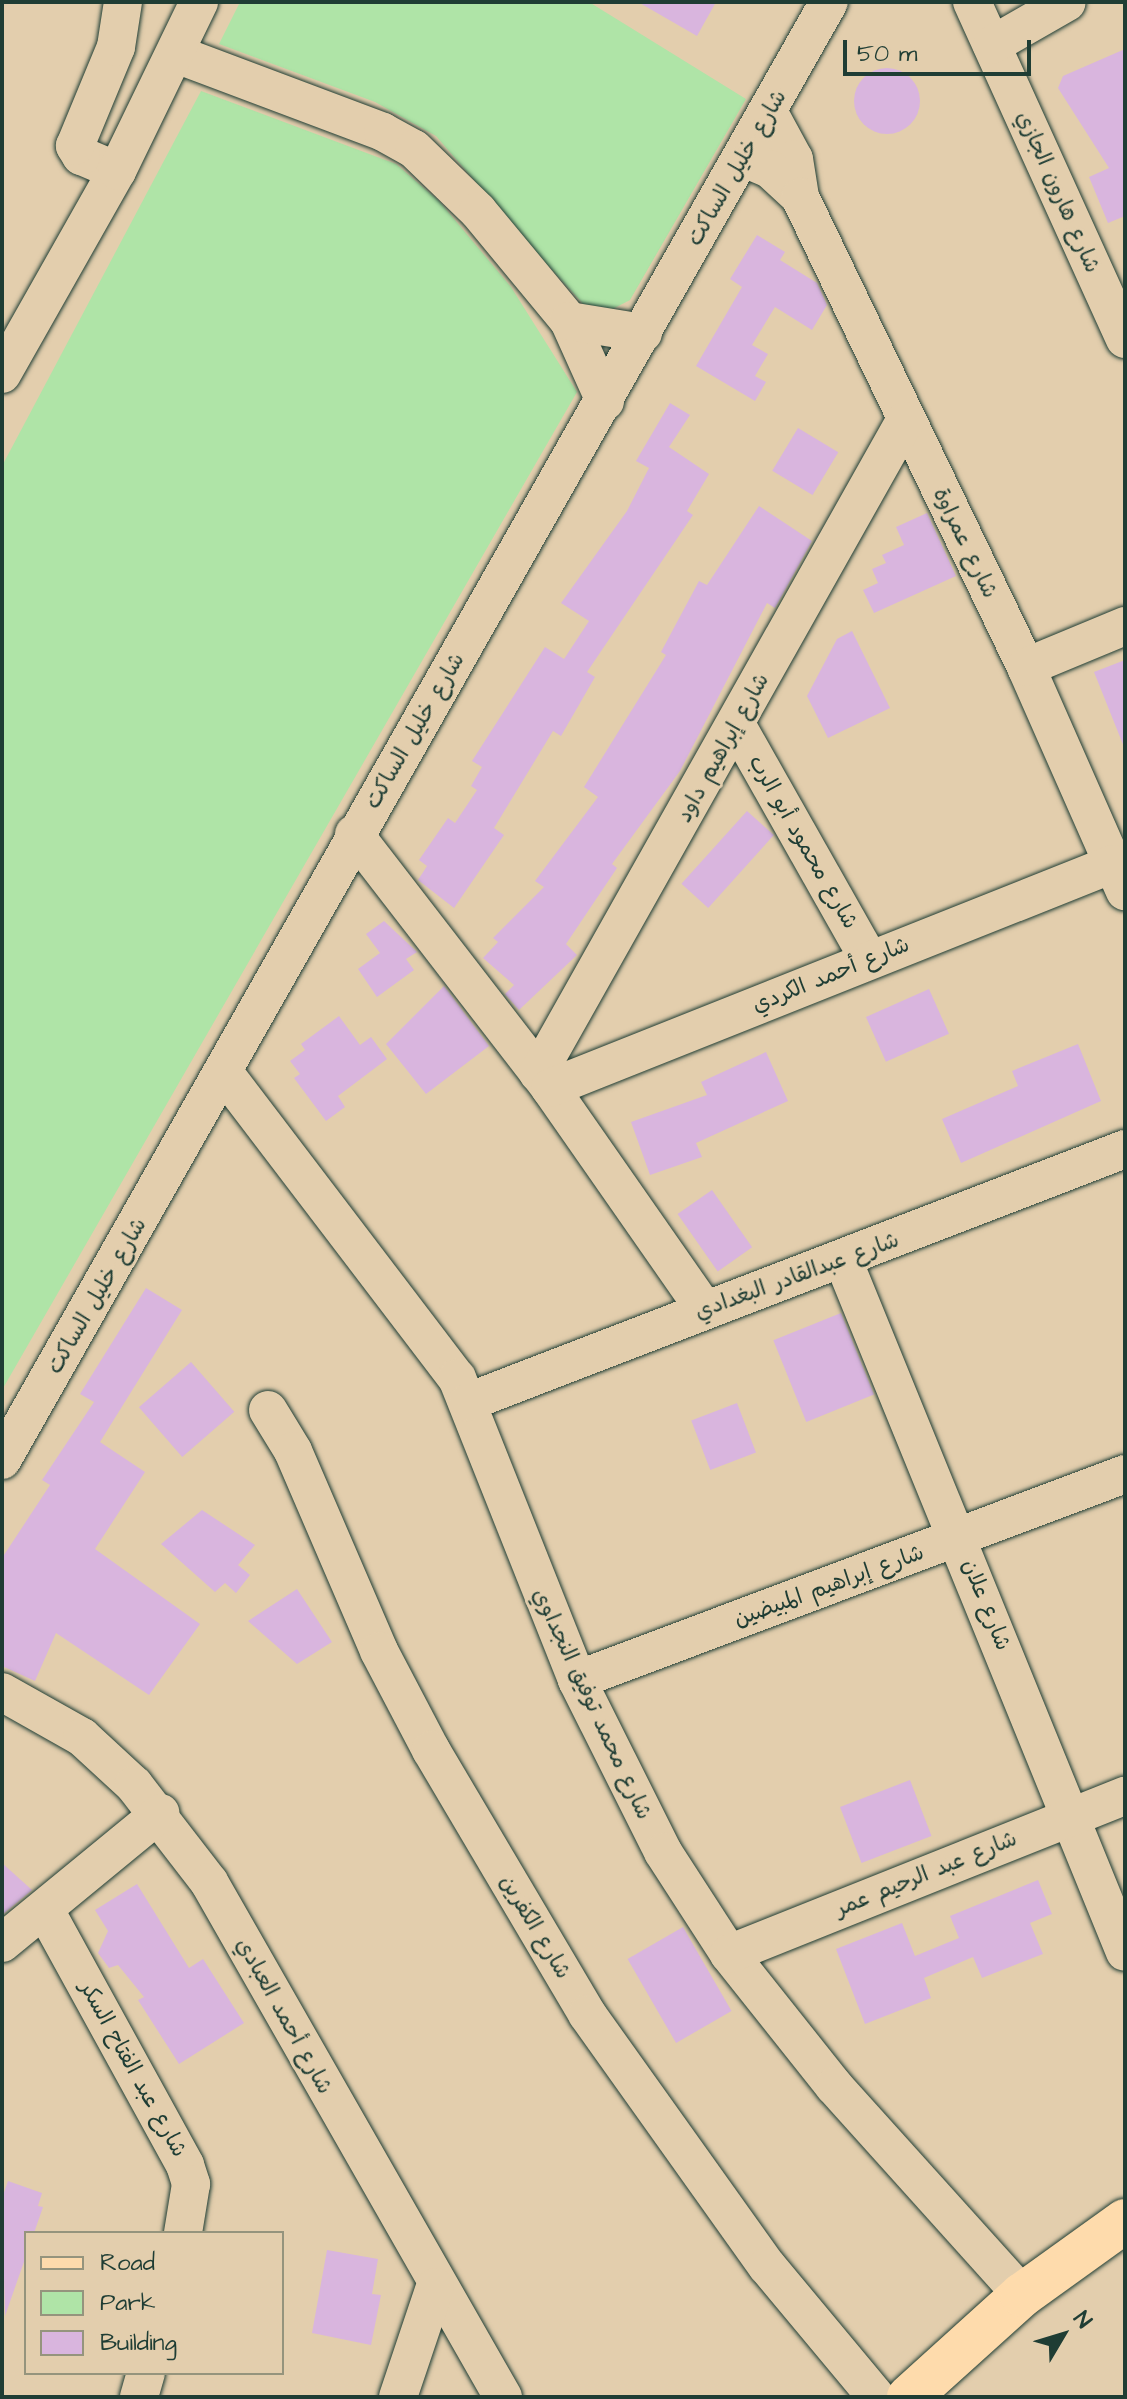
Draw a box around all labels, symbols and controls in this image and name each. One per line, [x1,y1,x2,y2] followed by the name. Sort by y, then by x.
[847,24,1035,74] scale bar
[857,37,917,71] text: 50 m
[682,85,792,251] street label: شارع خليل الساكت
[1010,107,1106,277] street label: شارع هارون الجازي
[927,484,1003,602] street label: شارع عمراوة
[360,648,470,814] street label: شارع خليل الساكت
[671,669,775,827] street label: شارع إبراهيم داود
[742,750,864,934] street label: شارع محمود أبو الرب
[749,931,913,1019] street label: شارع أحمد الكردي
[42,1213,152,1379] street label: شارع خليل الساكت
[691,1227,903,1325] street label: شارع عبدالقادر البغدادي
[730,1539,928,1633] street label: شارع إبراهيم المبيضين
[956,1556,1016,1654] street label: شارع علان
[527,1584,657,1824] street label: شارع محمد توفيق النجداوي
[831,1825,1021,1923] street label: شارع عبد الرحيم عمر
[494,1870,576,1984] street label: شارع الكفرين
[230,1933,338,2099] street label: شارع أحمد العبادي
[74,1976,192,2162] street label: شارع عبد الفتاح السكر
[24,2231,284,2375] legend
[100,2246,155,2280] text: Road
[100,2286,156,2320] text: Park
[1023,2295,1103,2375] north arrow
[1066,2305,1099,2335] text: N
[100,2326,177,2360] text: Building

